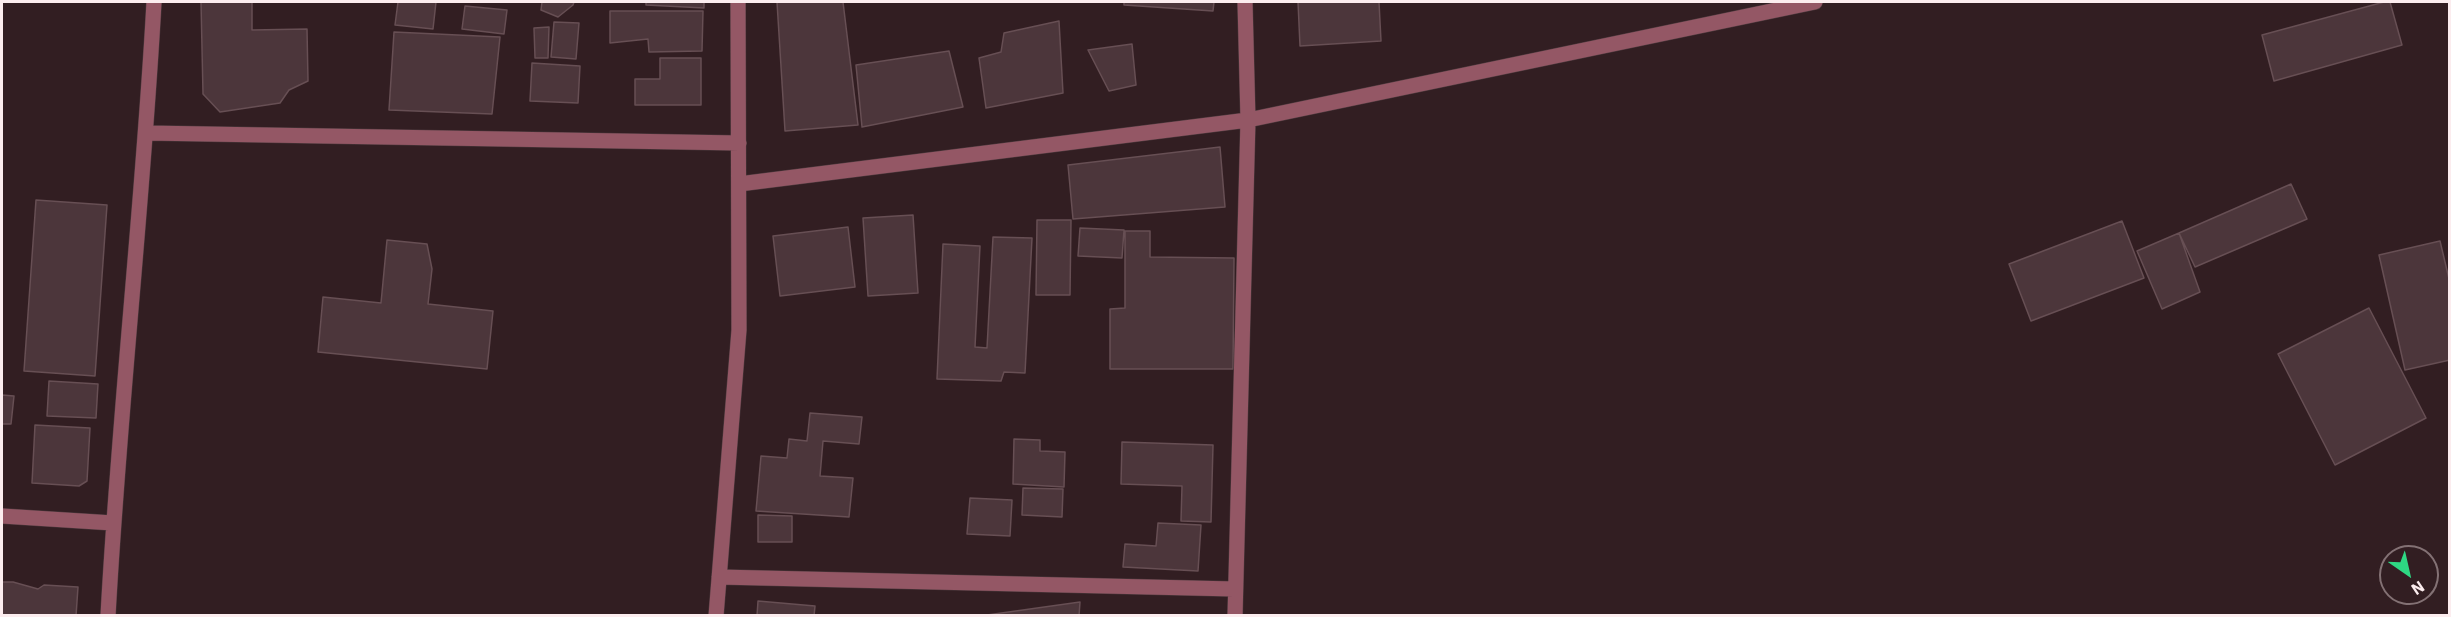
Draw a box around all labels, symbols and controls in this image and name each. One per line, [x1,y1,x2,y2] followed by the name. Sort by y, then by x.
[2379,545,2439,605] north arrow
[2408,577,2428,600] text: N

